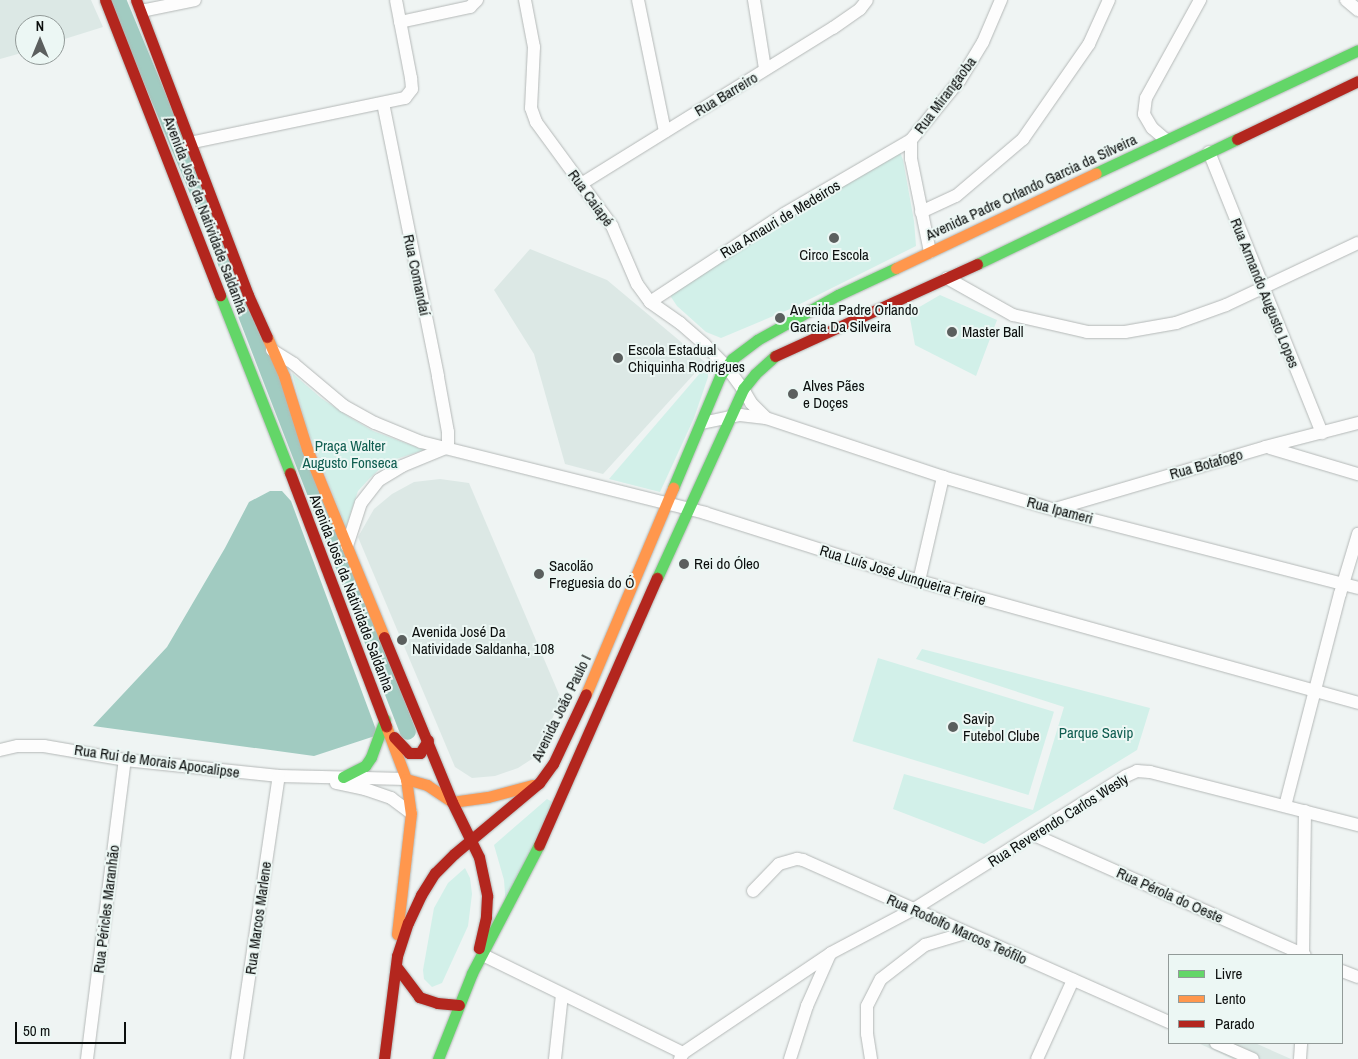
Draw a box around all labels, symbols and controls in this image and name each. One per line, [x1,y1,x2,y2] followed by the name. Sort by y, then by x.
[15,15,65,65] north arrow
[36,17,44,35] text: N
[910,53,980,137] street label: Rua Mirangaoba
[691,68,761,120] street label: Rua Barreiro
[160,114,252,316] street label: Avenida José da Natividade Saldanha
[923,130,1139,244] street label: Avenida Padre Orlando Garcia da Silveira
[564,166,618,230] street label: Rua Caiapé
[716,176,844,262] street label: Rua Amauri de Medeiros
[1226,215,1304,371] street label: Rua Armando Augusto Lopes
[828,232,840,244] marker: Circo Escola
[400,233,434,317] street label: Rua Comandaí
[799,246,869,264] place label: Circo Escola
[790,300,918,335] place label: Avenida Padre Orlando Garcia Da Silveira
[774,312,786,324] marker: Avenida Padre Orlando Garcia Da Silveira
[962,323,1024,341] place label: Master Ball
[946,326,958,338] marker: Master Ball
[628,340,745,375] place label: Escola Estadual Chiquinha Rodrigues
[612,352,624,364] marker: Escola Estadual Chiquinha Rodrigues
[803,376,865,411] place label: Alves Pães e Doçes
[787,388,799,400] marker: Alves Pães e Doçes
[302,436,398,471] park label: Praça Walter Augusto Fonseca
[1167,445,1245,483] street label: Rua Botafogo
[306,492,398,694] street label: Avenida José da Natividade Saldanha
[1025,493,1095,527] street label: Rua Ipameri
[818,541,988,609] street label: Rua Luís José Junqueira Freire
[694,555,760,573] place label: Rei do Óleo
[549,556,634,591] place label: Sacolão Freguesia do Ó
[678,558,690,570] marker: Rei do Óleo
[533,568,545,580] marker: Sacolão Freguesia do Ó
[412,622,554,657] place label: Avenida José Da Natividade Saldanha, 108
[396,634,408,646] marker: Avenida José Da Natividade Saldanha, 108
[527,652,595,764] street label: Avenida João Paulo I
[963,709,1040,744] place label: Savip Futebol Clube
[947,721,959,733] marker: Savip Futebol Clube
[1059,724,1133,742] park label: Parque Savip
[73,740,241,782] street label: Rua Rui de Morais Apocalipse
[985,769,1131,871] street label: Rua Reverendo Carlos Wesly
[89,844,123,974] street label: Rua Péricles Maranhão
[241,860,275,976] street label: Rua Marcos Marlene
[1114,863,1226,927] street label: Rua Pérola do Oeste
[884,890,1030,968] street label: Rua Rodolfo Marcos Teófilo
[1168,954,1343,1044] legend
[1215,963,1242,984] text: Livre
[1215,988,1246,1009] text: Lento
[18,1012,129,1044] scale bar
[1215,1013,1255,1034] text: Parado
[23,1020,50,1041] text: 50 m

